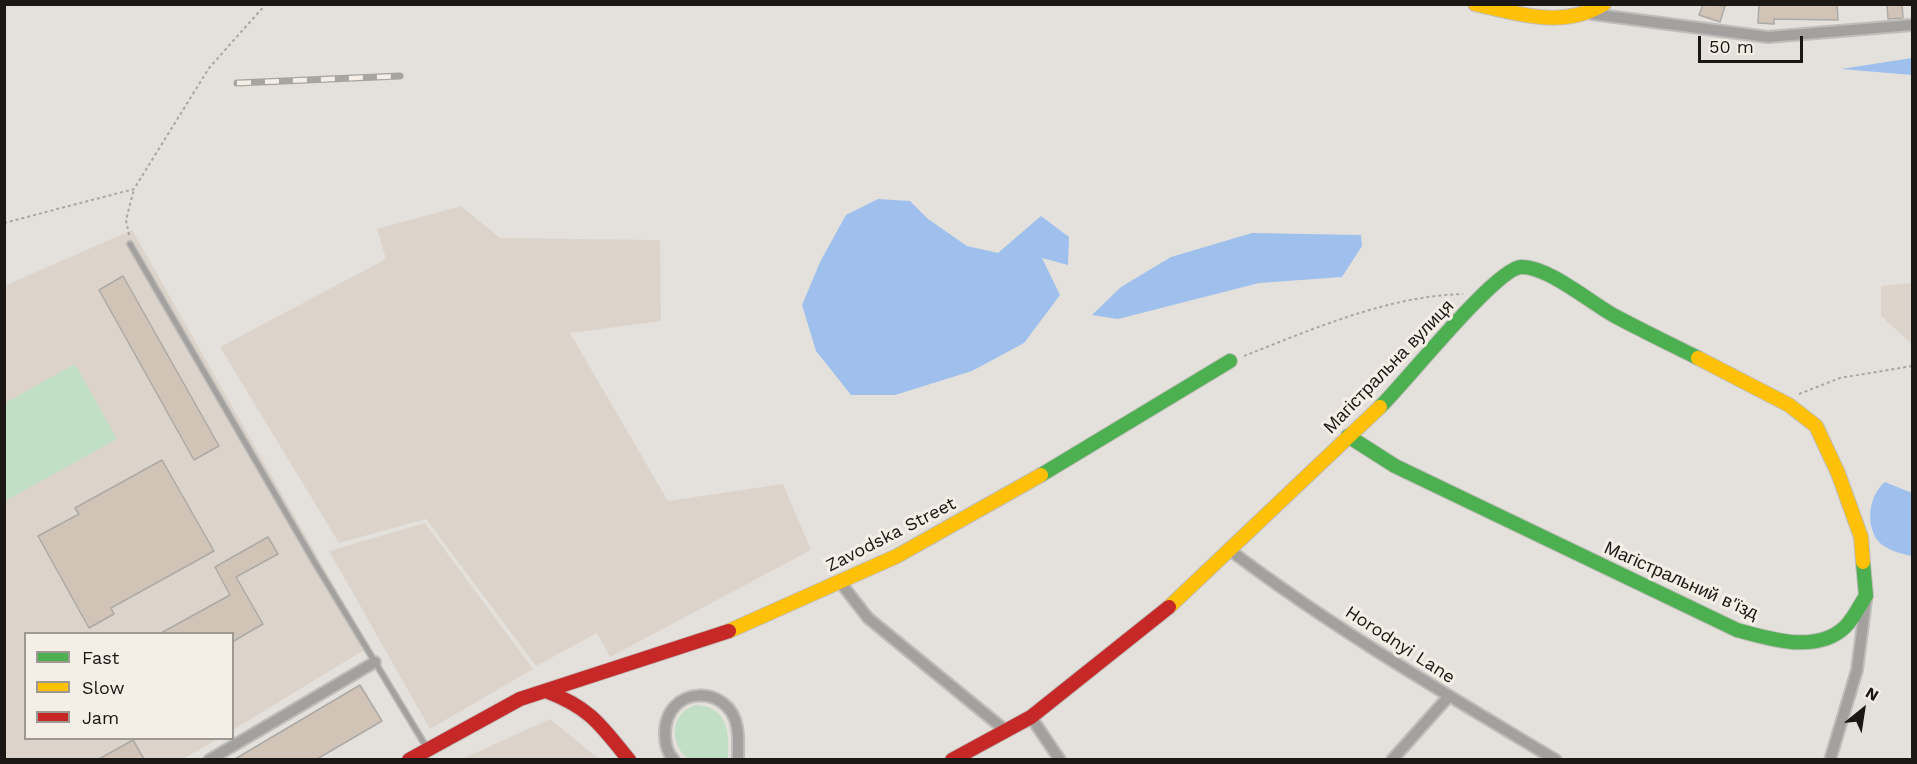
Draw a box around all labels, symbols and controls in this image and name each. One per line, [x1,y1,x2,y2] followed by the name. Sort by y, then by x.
[1701,24,1806,62] scale bar
[1709,36,1754,57] text: 50 m
[1320,296,1458,438] street label: Магістральна вулиця
[823,493,959,577] street label: Zavodska Street
[1601,537,1761,625] street label: Магістральний в'їзд
[1341,601,1459,689] street label: Horodnyi Lane
[24,632,234,740] legend
[82,647,119,668] text: Fast
[82,677,125,698] text: Slow
[1833,680,1893,740] north arrow
[1862,683,1882,705] text: N
[82,707,119,728] text: Jam

